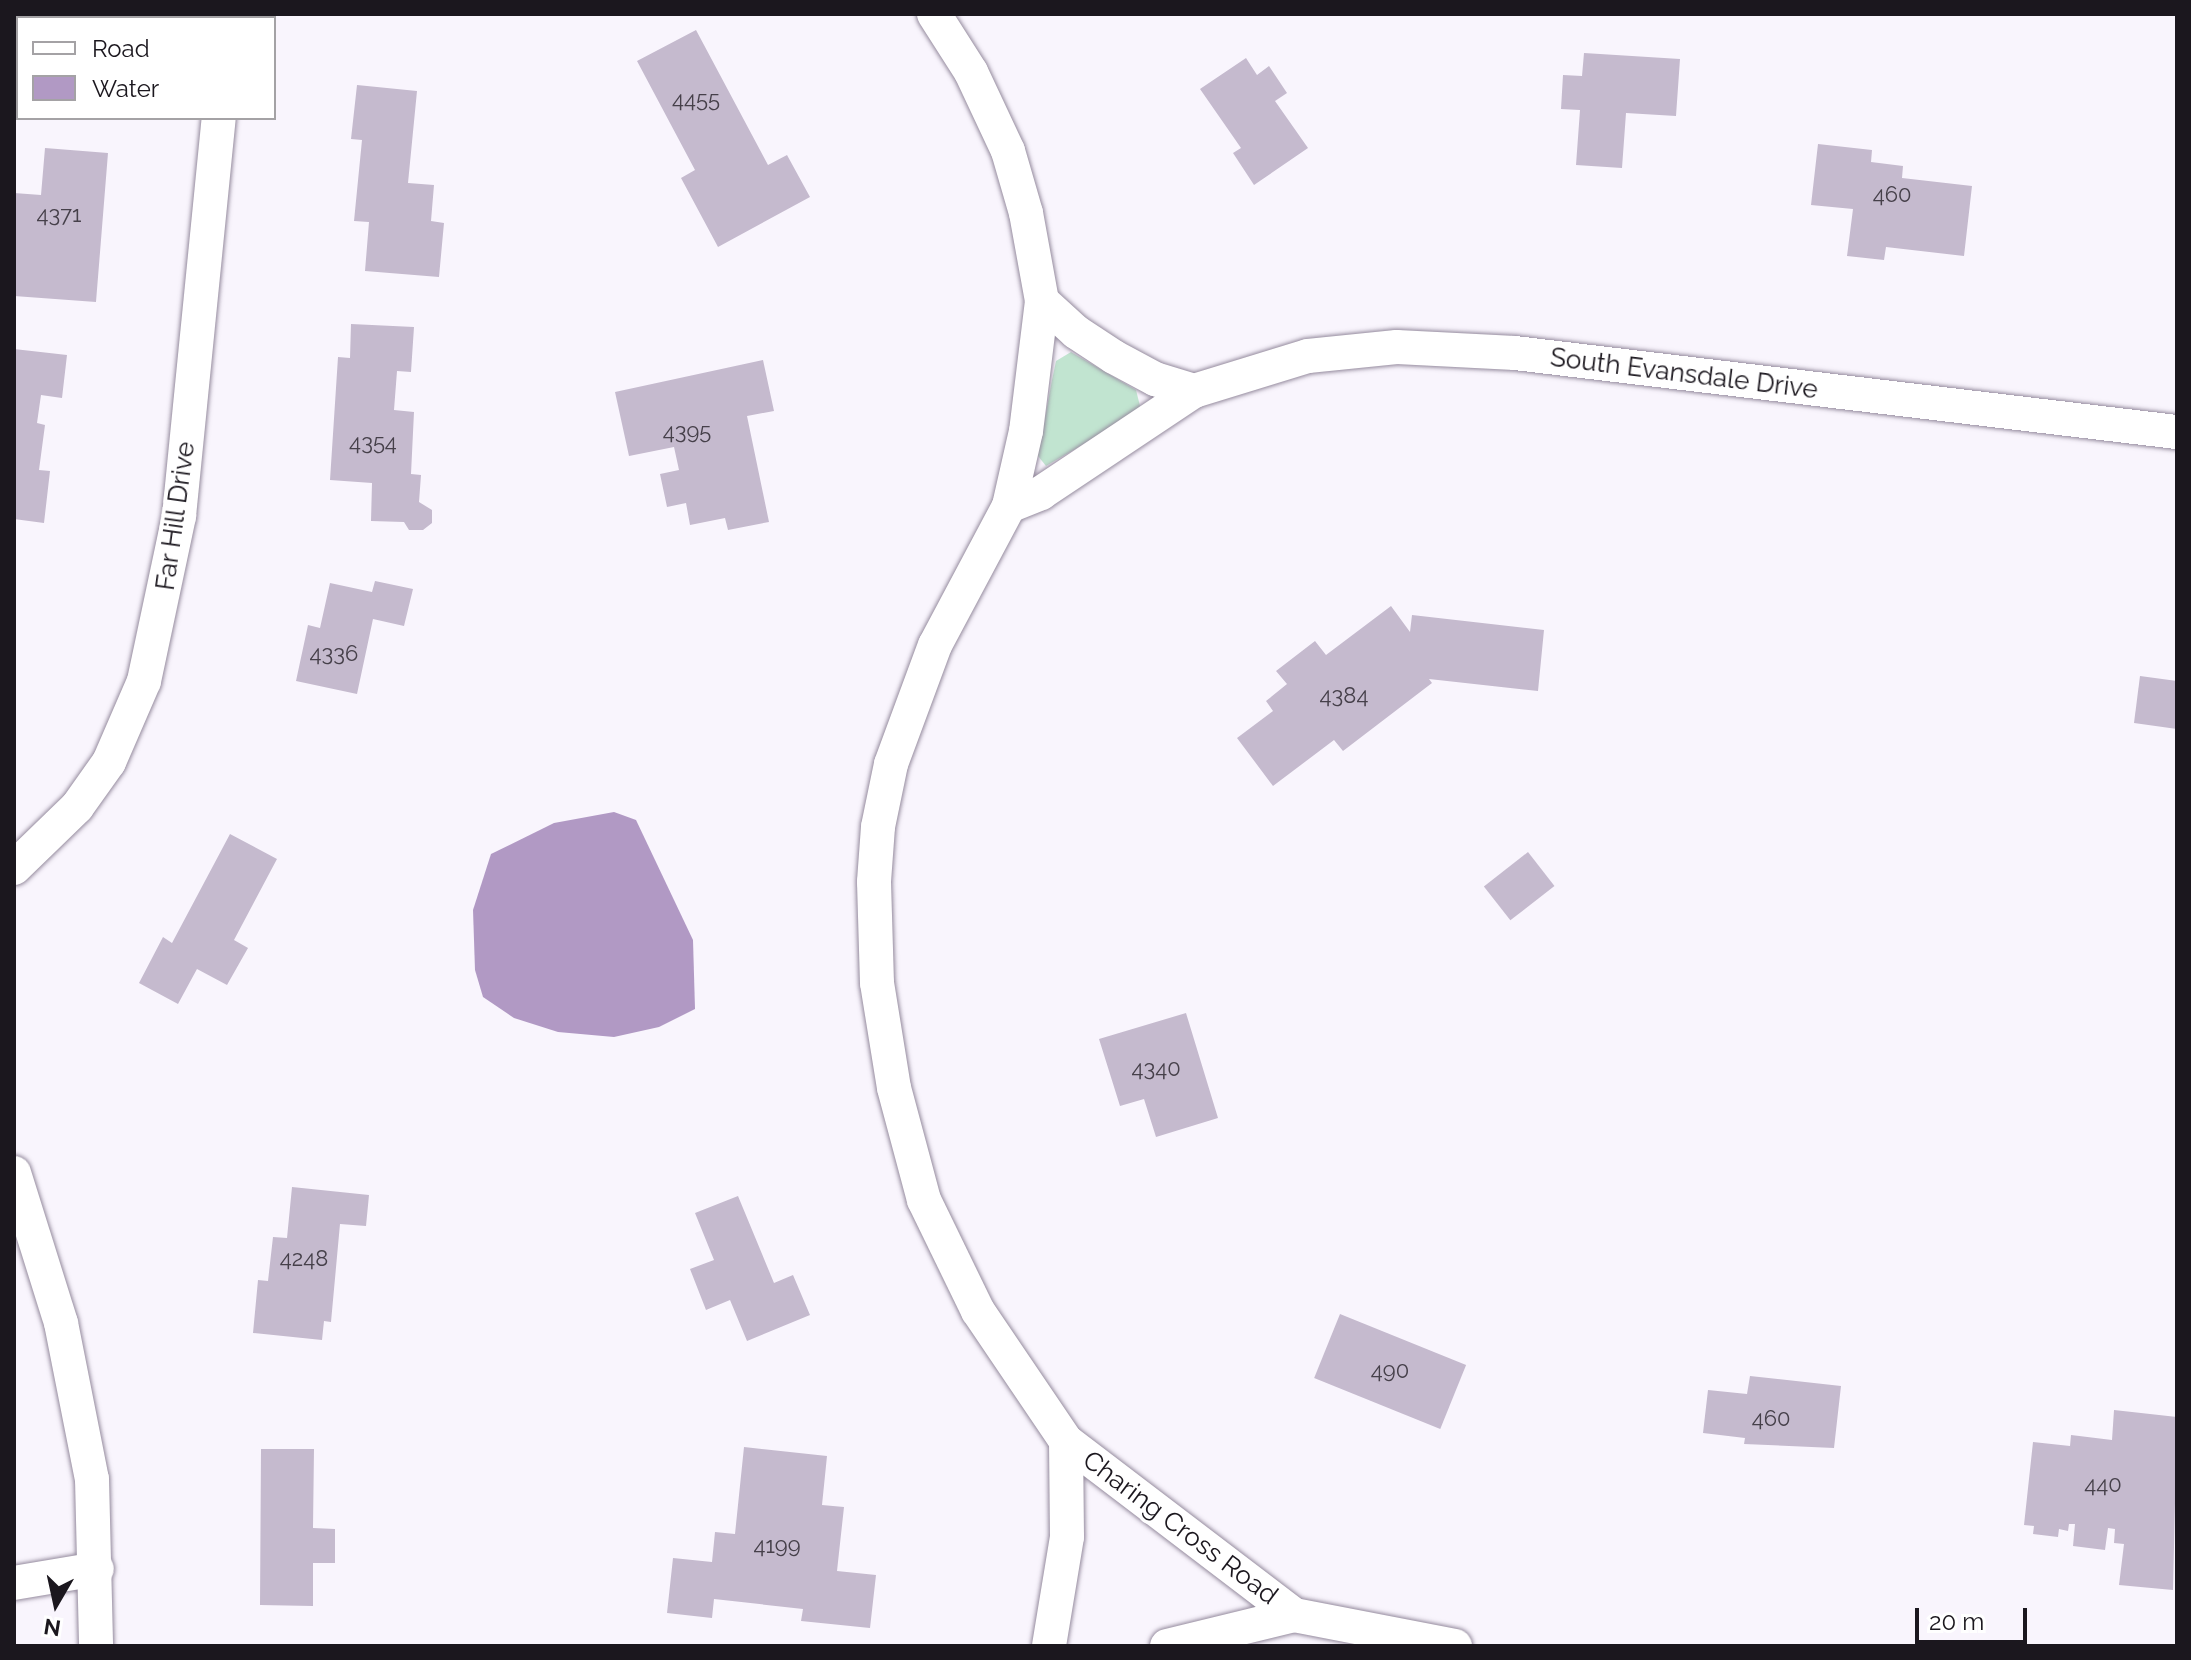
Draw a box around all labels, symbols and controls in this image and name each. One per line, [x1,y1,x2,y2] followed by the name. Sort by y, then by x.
[16,16,276,120] legend
[92,34,150,63] text: Road
[92,74,159,103] text: Water
[672,87,720,113] house number: 4455
[1873,182,1911,208] house number: 460
[37,202,81,228] house number: 4371
[1548,342,1820,406] street label: South Evansdale Drive
[663,419,711,445] house number: 4395
[349,430,397,456] house number: 4354
[150,439,202,593] street label: Far Hill Drive
[310,641,358,667] house number: 4336
[1320,683,1368,709] house number: 4384
[1131,1056,1181,1082] house number: 4340
[280,1246,328,1272] house number: 4248
[1371,1358,1409,1384] house number: 490
[1752,1406,1790,1432] house number: 460
[1076,1445,1284,1611] street label: Charing Cross Road
[2084,1472,2122,1498] house number: 440
[753,1533,801,1559] house number: 4199
[16,1564,96,1644] north arrow
[1919,1592,2031,1642] scale bar
[1929,1607,1984,1636] text: 20 m
[42,1614,63,1642] text: N

